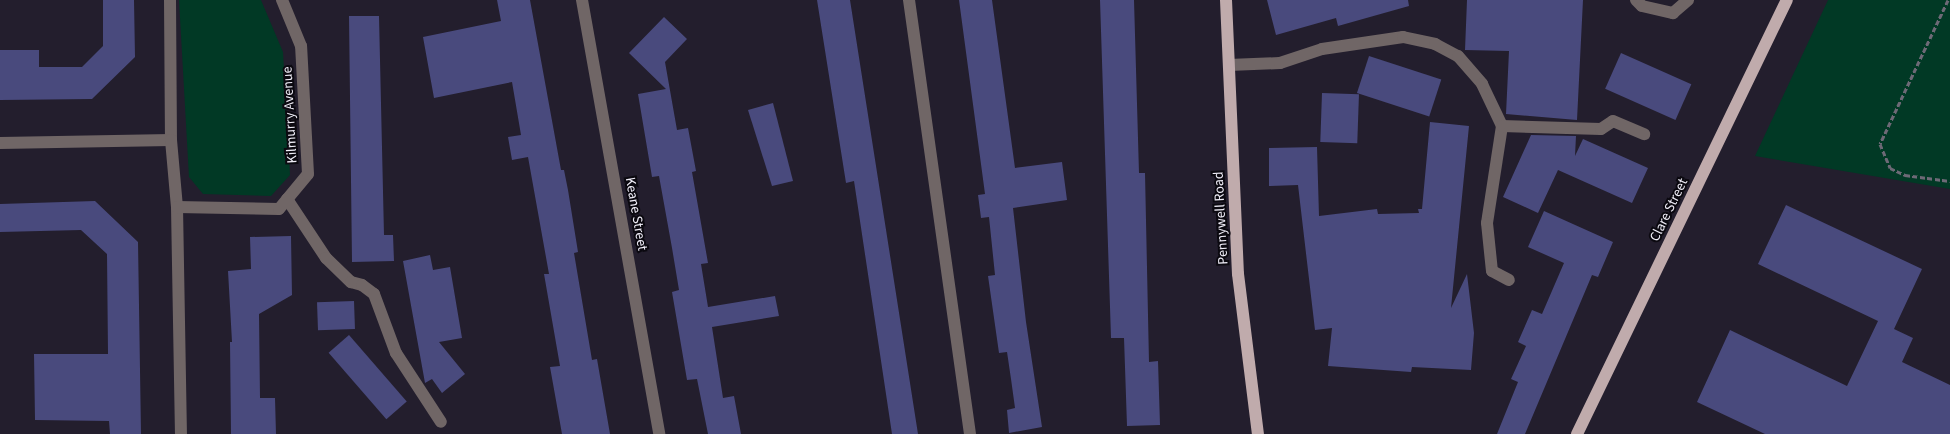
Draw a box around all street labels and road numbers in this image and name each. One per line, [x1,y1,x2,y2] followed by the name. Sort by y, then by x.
[279,66,301,164] street label: Kilmurry Avenue
[1210,171,1232,265] street label: Pennywell Road
[621,176,651,252] street label: Keane Street
[1647,176,1691,244] street label: Clare Street

